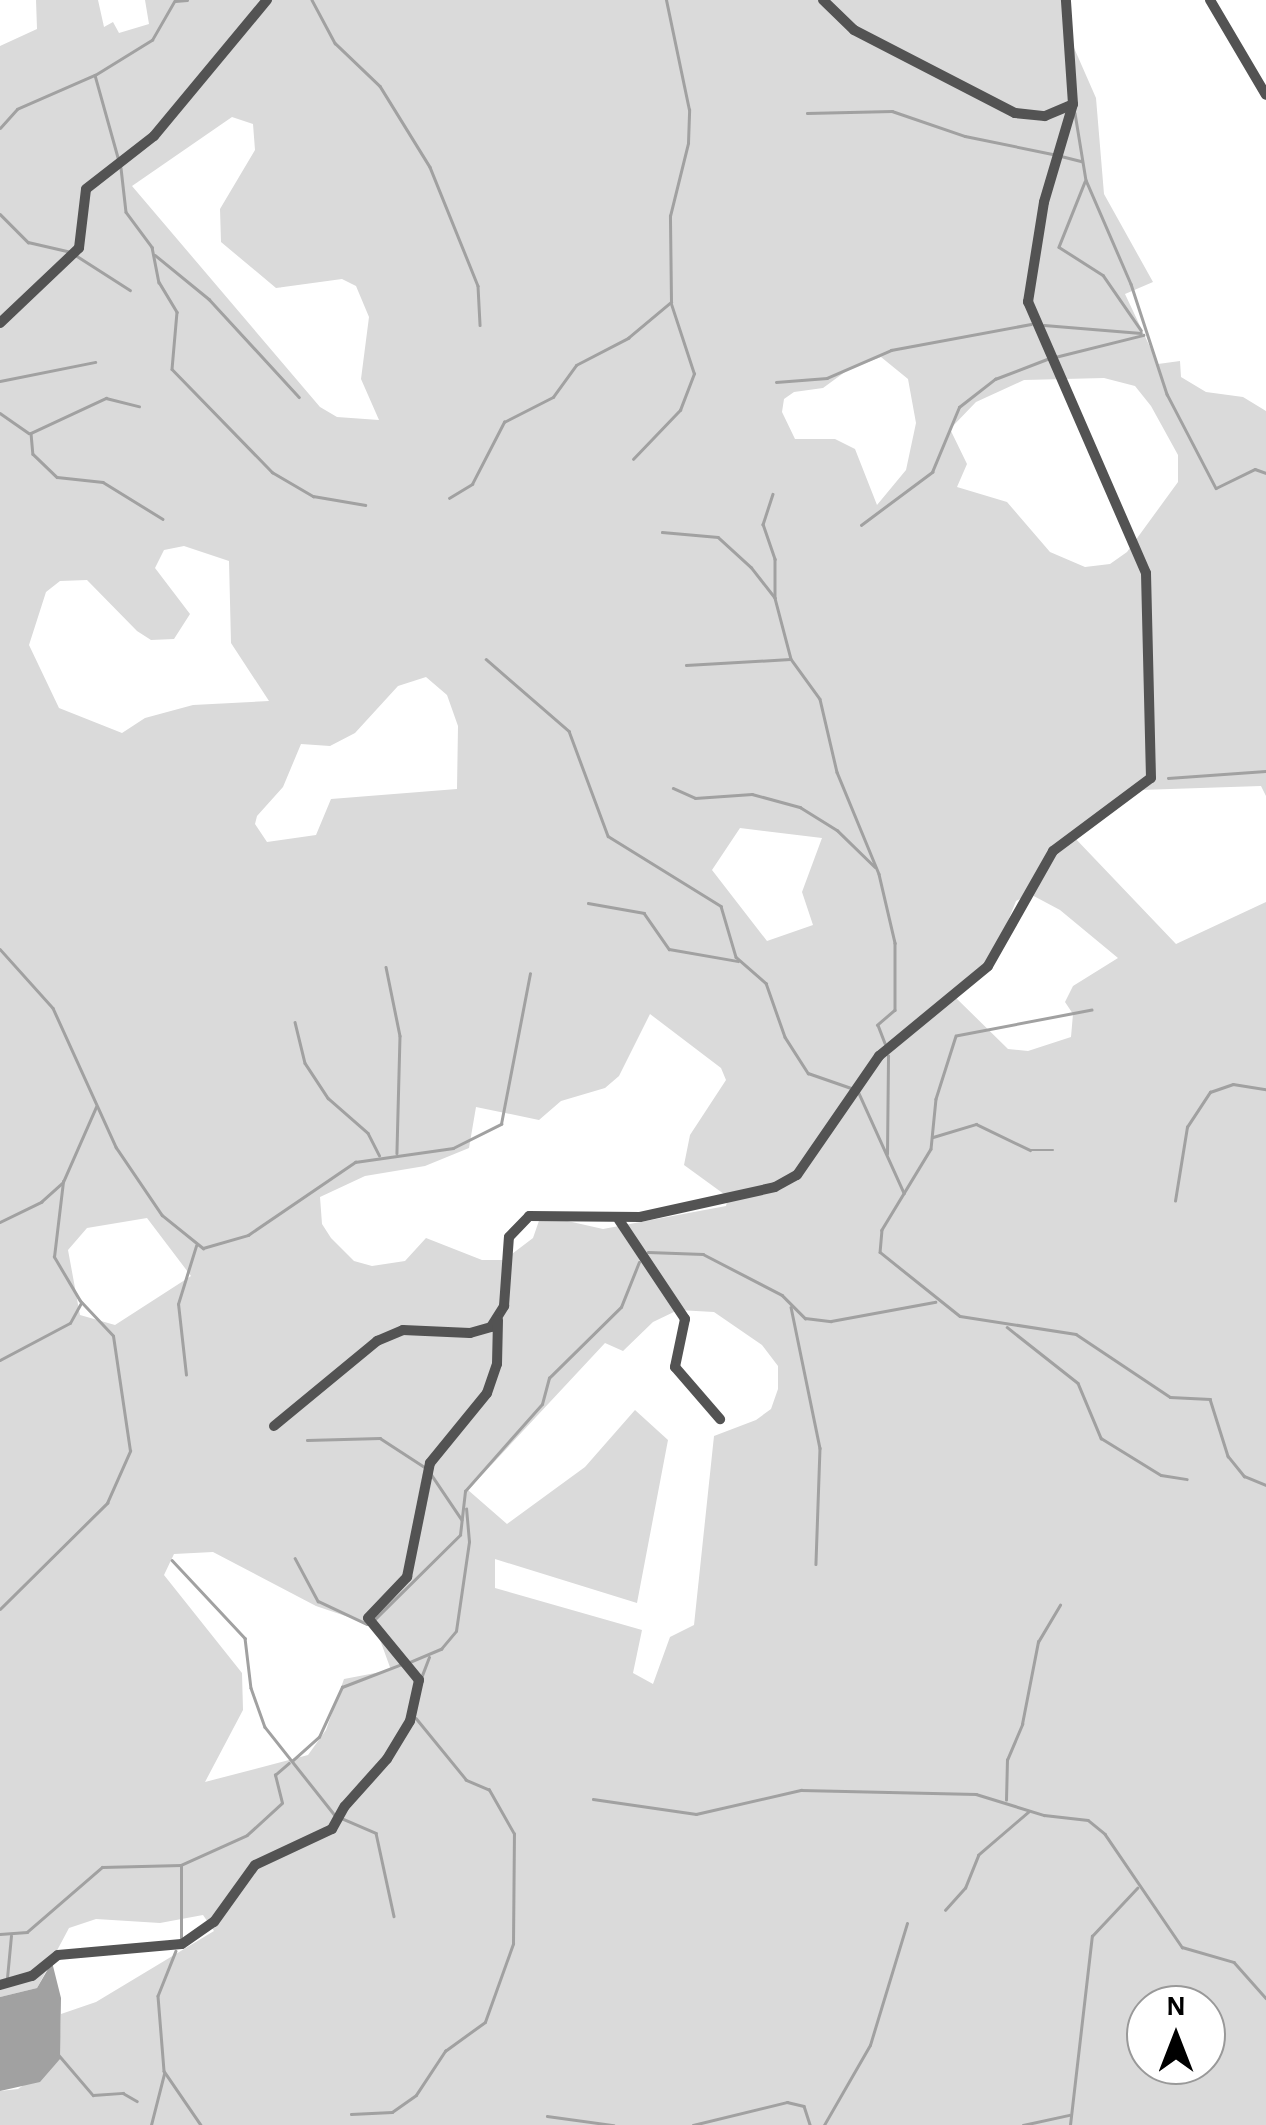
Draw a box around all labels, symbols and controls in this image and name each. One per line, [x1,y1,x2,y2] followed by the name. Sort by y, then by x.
[1126,1985,1226,2085] north arrow
[1166,1993,1186,2021] text: N

